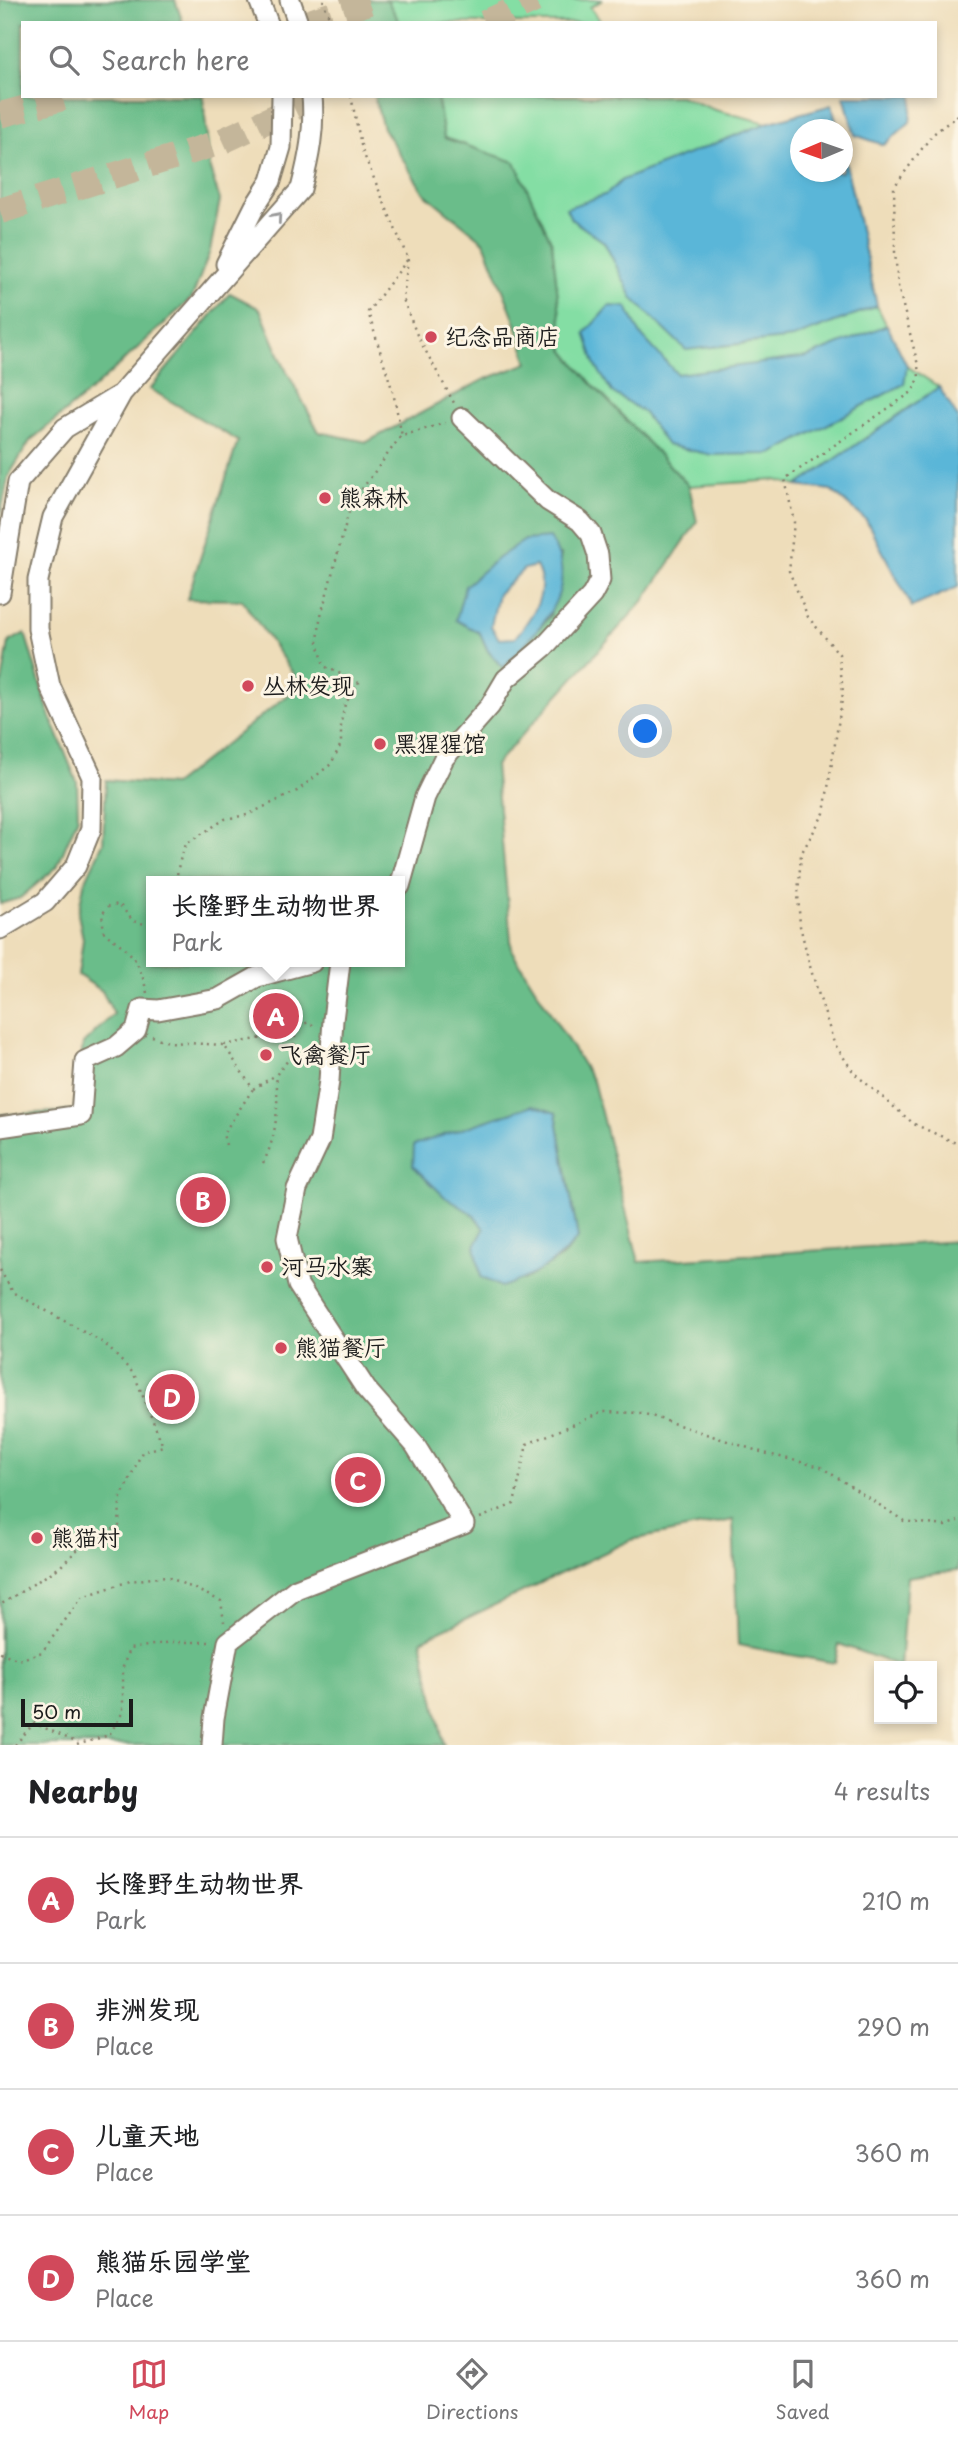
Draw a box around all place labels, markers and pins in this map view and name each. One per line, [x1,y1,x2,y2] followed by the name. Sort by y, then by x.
[445,318,560,353] place label: 纪念品商店
[423,329,439,345] marker: 纪念品商店
[339,479,408,514] place label: 熊森林
[317,490,333,506] marker: 熊森林
[262,667,354,702] place label: 丛林发现
[240,678,256,694] marker: 丛林发现
[394,725,486,760] place label: 黑猩猩馆
[372,736,388,752] marker: 黑猩猩馆
[253,990,299,1042] pin: A
[280,1036,372,1071] place label: 飞禽餐厅
[258,1047,274,1063] marker: 飞禽餐厅
[180,1174,226,1226] pin: B
[281,1248,373,1283] place label: 河马水寨
[259,1259,275,1275] marker: 河马水寨
[295,1329,387,1364] place label: 熊猫餐厅
[273,1340,289,1356] marker: 熊猫餐厅
[149,1371,195,1423] pin: D
[335,1454,381,1506] pin: C
[51,1519,120,1554] place label: 熊猫村
[29,1530,45,1546] marker: 熊猫村

